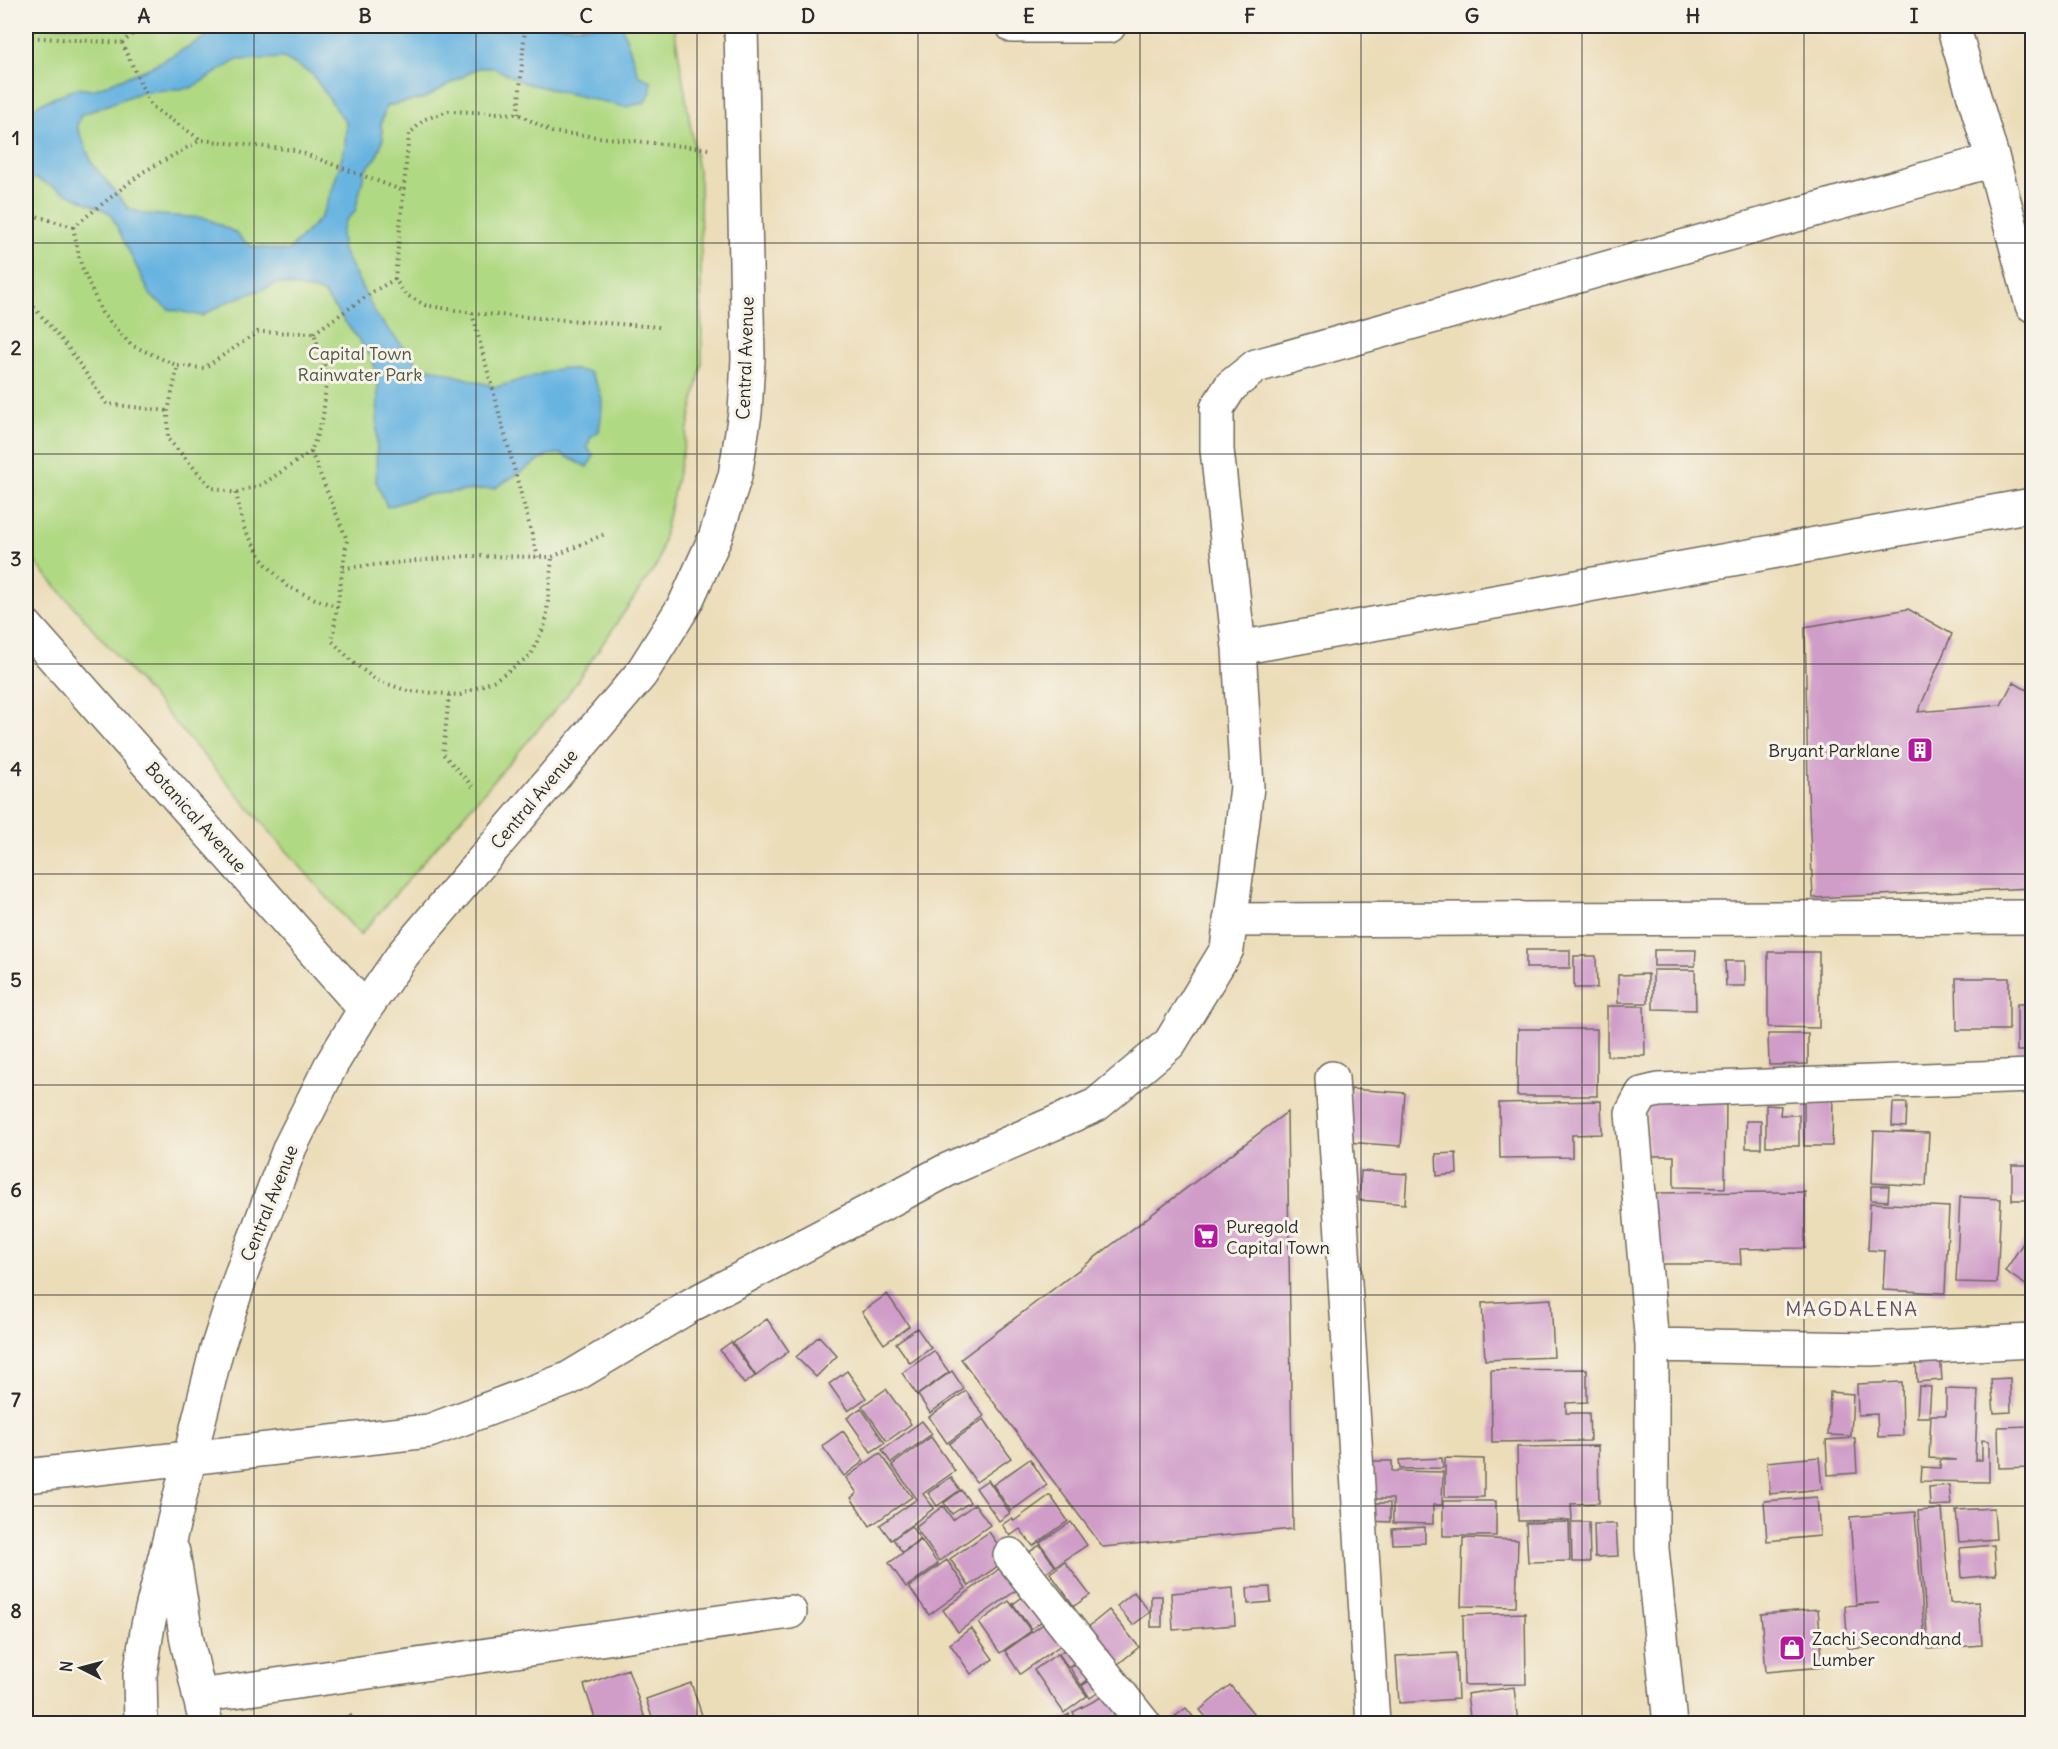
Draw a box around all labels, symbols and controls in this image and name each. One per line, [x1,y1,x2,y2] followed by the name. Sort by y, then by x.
[138,3,151,28] text: A
[358,3,372,28] text: B
[579,3,593,28] text: C
[801,3,815,28] text: D
[1023,3,1035,28] text: E
[1244,3,1256,28] text: F
[1465,3,1479,28] text: G
[1686,3,1700,28] text: H
[1910,3,1919,28] text: I
[12,125,20,150] text: 1
[731,296,759,420] street label: Central Avenue
[11,335,22,360] text: 2
[298,342,422,386] park label: Capital Town Rainwater Park
[10,546,22,571] text: 3
[1905,735,1935,765] building icon: Bryant Parklane
[1768,739,1900,762] place label: Bryant Parklane
[486,744,582,854] street label: Central Avenue
[10,756,22,781] text: 4
[140,757,252,877] street label: Botanical Avenue
[10,967,22,992] text: 5
[235,1141,303,1265] street label: Central Avenue
[10,1177,22,1202] text: 6
[1226,1215,1330,1259] place label: Puregold Capital Town
[1191,1221,1221,1251] supermarket icon: Puregold Capital Town
[1785,1296,1919,1321] district label: MAGDALENA
[11,1387,21,1412] text: 7
[10,1598,22,1623] text: 8
[1812,1627,1962,1671] place label: Zachi Secondhand Lumber
[1777,1633,1807,1663] shop icon: Zachi Secondhand Lumber
[51,1638,111,1698] north arrow
[56,1660,77,1673] text: N

